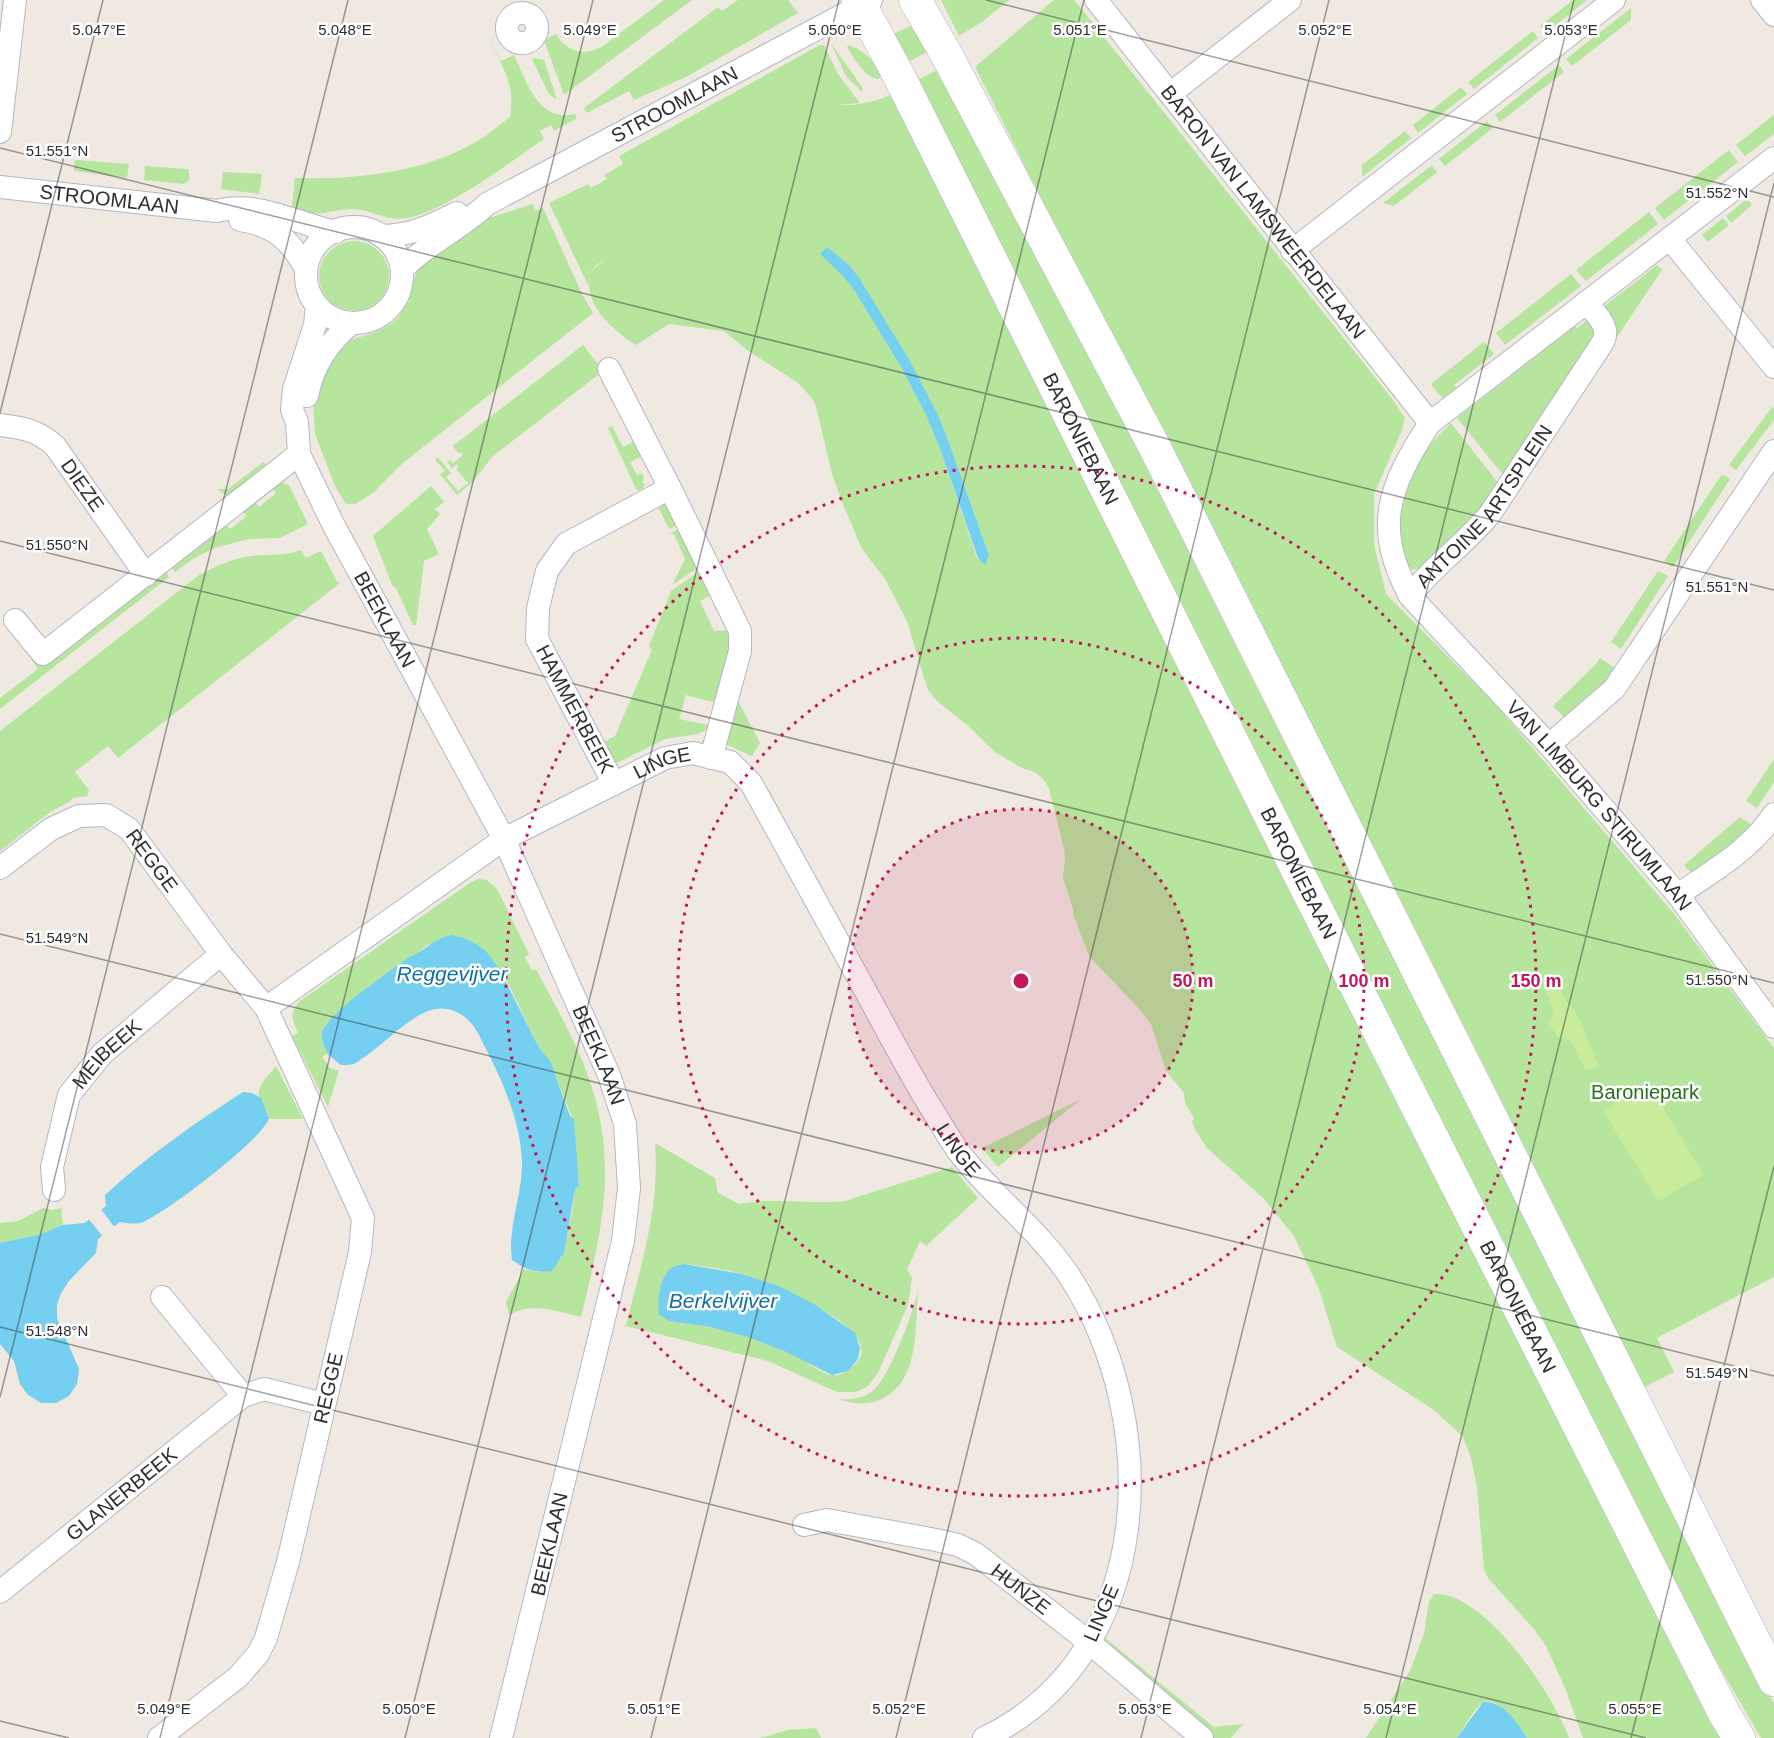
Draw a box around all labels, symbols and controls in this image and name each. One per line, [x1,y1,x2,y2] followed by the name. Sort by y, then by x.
[72,21,126,38] text: 5.047°E
[318,21,372,38] text: 5.048°E
[563,21,617,38] text: 5.049°E
[808,21,862,38] text: 5.050°E
[1053,21,1107,38] text: 5.051°E
[1298,21,1352,38] text: 5.052°E
[1544,21,1598,38] text: 5.053°E
[607,62,741,147] street label: STROOMLAAN
[1157,81,1370,343] street label: BARON VAN LAMSWEERDELAAN
[26,142,88,159] text: 51.551°N
[39,180,180,218] street label: STROOMLAAN
[1686,184,1748,201] text: 51.552°N
[1039,369,1123,508] street label: BARONIEBAAN
[1412,421,1556,592] street label: ANTOINE ARTSPLEIN
[57,455,109,516] street label: DIEZE
[26,536,88,553] text: 51.550°N
[350,568,420,671] street label: BEEKLAAN
[1686,578,1748,595] text: 51.551°N
[532,641,618,778] street label: HAMMERBEEK
[1502,696,1696,915] street label: VAN LIMBURG STIRUMLAAN
[630,743,692,783] street label: LINGE
[1256,804,1341,943] street label: BARONIEBAAN
[122,825,182,896] street label: REGGE
[26,929,88,946] text: 51.549°N
[397,962,508,985] water label: Reggevijver
[1011,971,1031,991] centre of rings
[1172,971,1214,991] text: 50 m
[1338,971,1390,991] text: 100 m
[1510,971,1562,991] text: 150 m
[1686,971,1748,988] text: 51.550°N
[568,1002,629,1108] street label: BEEKLAAN
[68,1014,146,1093] street label: MEIBEEK
[1591,1081,1700,1103] park label: Baroniepark
[932,1119,985,1181] street label: LINGE
[1476,1237,1561,1376] street label: BARONIEBAAN
[669,1289,778,1312] water label: Berkelvijver
[26,1322,88,1339] text: 51.548°N
[309,1350,347,1426] street label: REGGE
[1686,1364,1748,1381] text: 51.549°N
[62,1443,182,1545] street label: GLANERBEEK
[526,1490,572,1598] street label: BEEKLAAN
[987,1559,1055,1619] street label: HUNZE
[1079,1581,1123,1645] street label: LINGE
[137,1700,191,1717] text: 5.049°E
[382,1700,436,1717] text: 5.050°E
[627,1700,681,1717] text: 5.051°E
[872,1700,926,1717] text: 5.052°E
[1118,1700,1172,1717] text: 5.053°E
[1363,1700,1417,1717] text: 5.054°E
[1608,1700,1662,1717] text: 5.055°E

